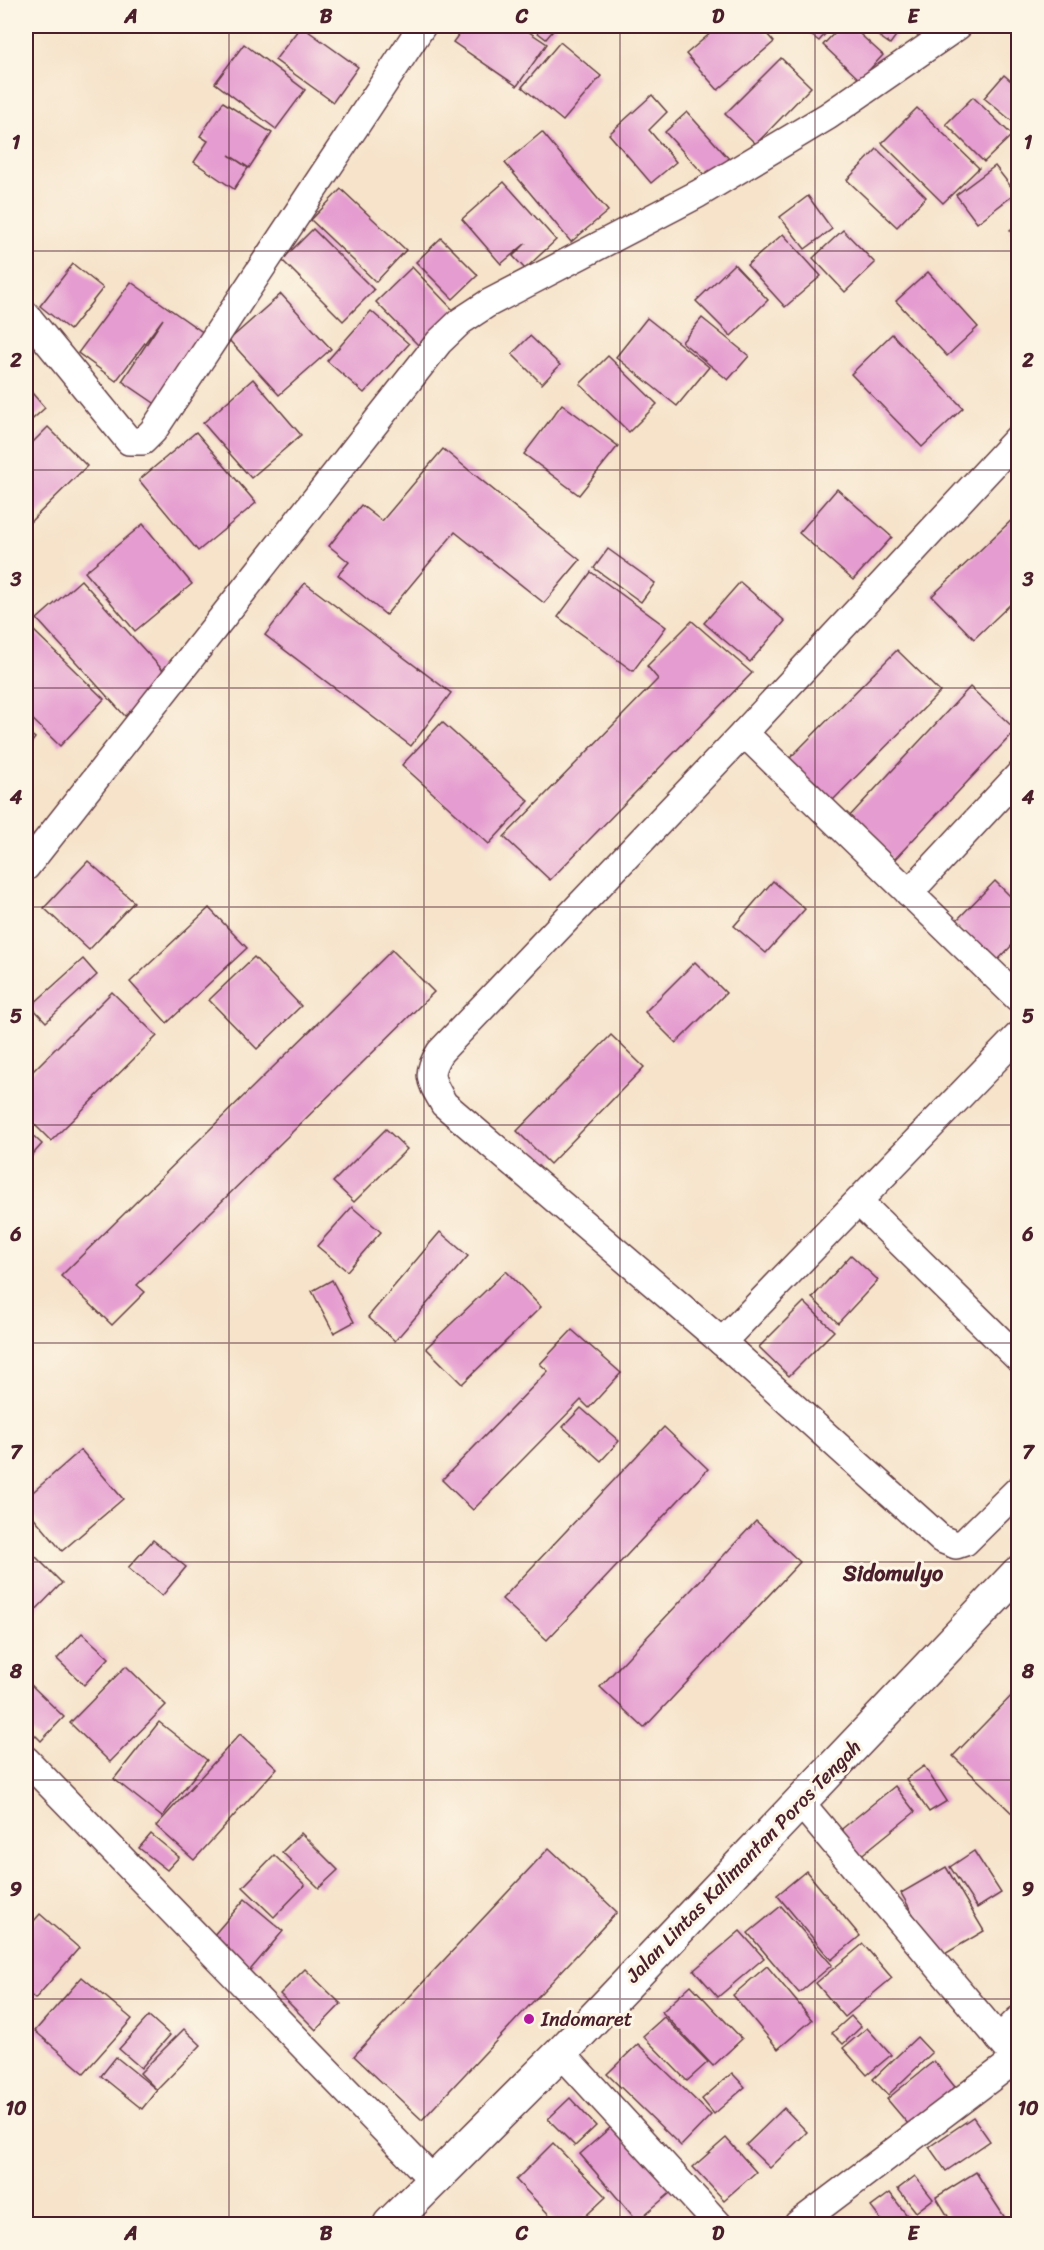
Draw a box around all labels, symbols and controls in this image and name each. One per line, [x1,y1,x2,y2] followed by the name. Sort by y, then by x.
[123,0,138,34] text: A
[320,0,333,34] text: B
[515,0,529,34] text: C
[712,0,725,34] text: D
[907,0,920,34] text: E
[12,125,21,160] text: 1
[1024,125,1033,160] text: 1
[9,343,22,378] text: 2
[1021,343,1034,378] text: 2
[10,562,22,597] text: 3
[1022,562,1034,597] text: 3
[9,780,23,815] text: 4
[1021,780,1035,815] text: 4
[10,999,22,1034] text: 5
[1022,999,1034,1034] text: 5
[9,1217,22,1252] text: 6
[1021,1217,1034,1252] text: 6
[10,1435,23,1470] text: 7
[1022,1435,1035,1470] text: 7
[842,1554,944,1593] district label: Sidomulyo
[9,1654,23,1689] text: 8
[1021,1654,1035,1689] text: 8
[616,1731,870,1992] street label: Jalan Lintas Kalimantan Poros Tengah
[10,1872,22,1907] text: 9
[1022,1872,1034,1907] text: 9
[540,2002,633,2037] place label: Indomaret
[522,2012,536,2026] marker: Indomaret
[5,2091,27,2126] text: 10
[1017,2091,1039,2126] text: 10
[123,2216,138,2250] text: A
[320,2216,333,2250] text: B
[515,2216,529,2250] text: C
[712,2216,725,2250] text: D
[907,2216,920,2250] text: E

